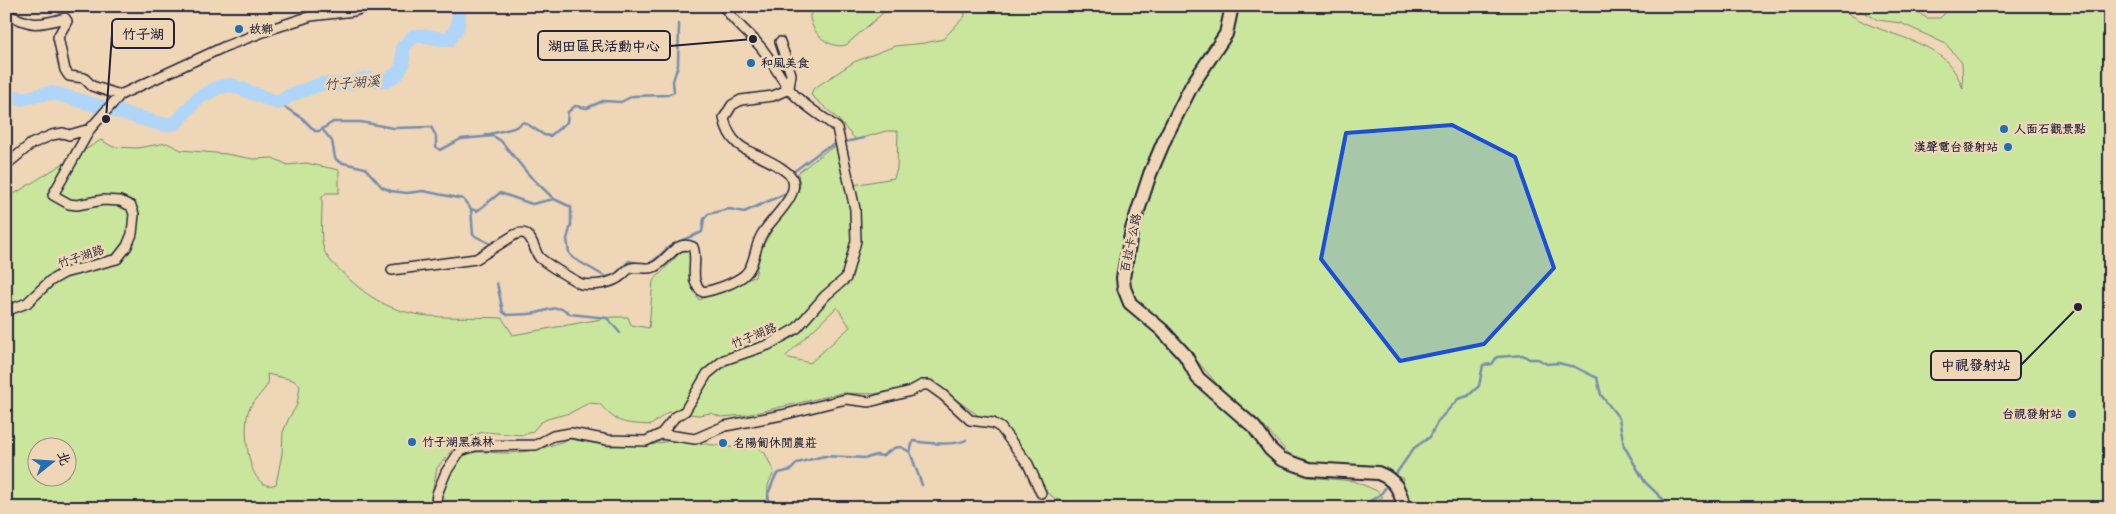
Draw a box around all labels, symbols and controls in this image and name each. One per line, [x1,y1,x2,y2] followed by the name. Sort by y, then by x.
[112,19,174,48] callout: 竹子湖
[249,22,273,37] place label: 故鄉
[233,23,245,35] marker: 故鄉
[122,26,164,43] text: 竹子湖
[538,31,670,60] callout: 湖田區民活動中心
[548,38,660,55] text: 湖田區民活動中心
[761,56,809,71] place label: 和風美食
[745,57,757,69] marker: 和風美食
[323,72,382,93] water label: 竹子湖溪
[2014,122,2086,137] place label: 人面石觀景點
[1998,123,2010,135] marker: 人面石觀景點
[1914,140,1998,155] place label: 漢聲電台發射站
[2002,141,2014,153] marker: 漢聲電台發射站
[1117,212,1145,274] street label: 百拉卡公路
[56,242,106,272] street label: 竹子湖路
[729,320,779,352] street label: 竹子湖路
[1931,351,2021,380] callout: 中視發射站
[1941,357,2011,374] text: 中視發射站
[2002,407,2062,422] place label: 台視發射站
[2066,408,2078,420] marker: 台視發射站
[422,435,494,450] place label: 竹子湖黑森林
[28,436,78,486] north arrow
[406,436,418,448] marker: 竹子湖黑森林
[733,436,817,451] place label: 名陽匍休閒農莊
[717,437,729,449] marker: 名陽匍休閒農莊
[54,449,74,468] text: 北

